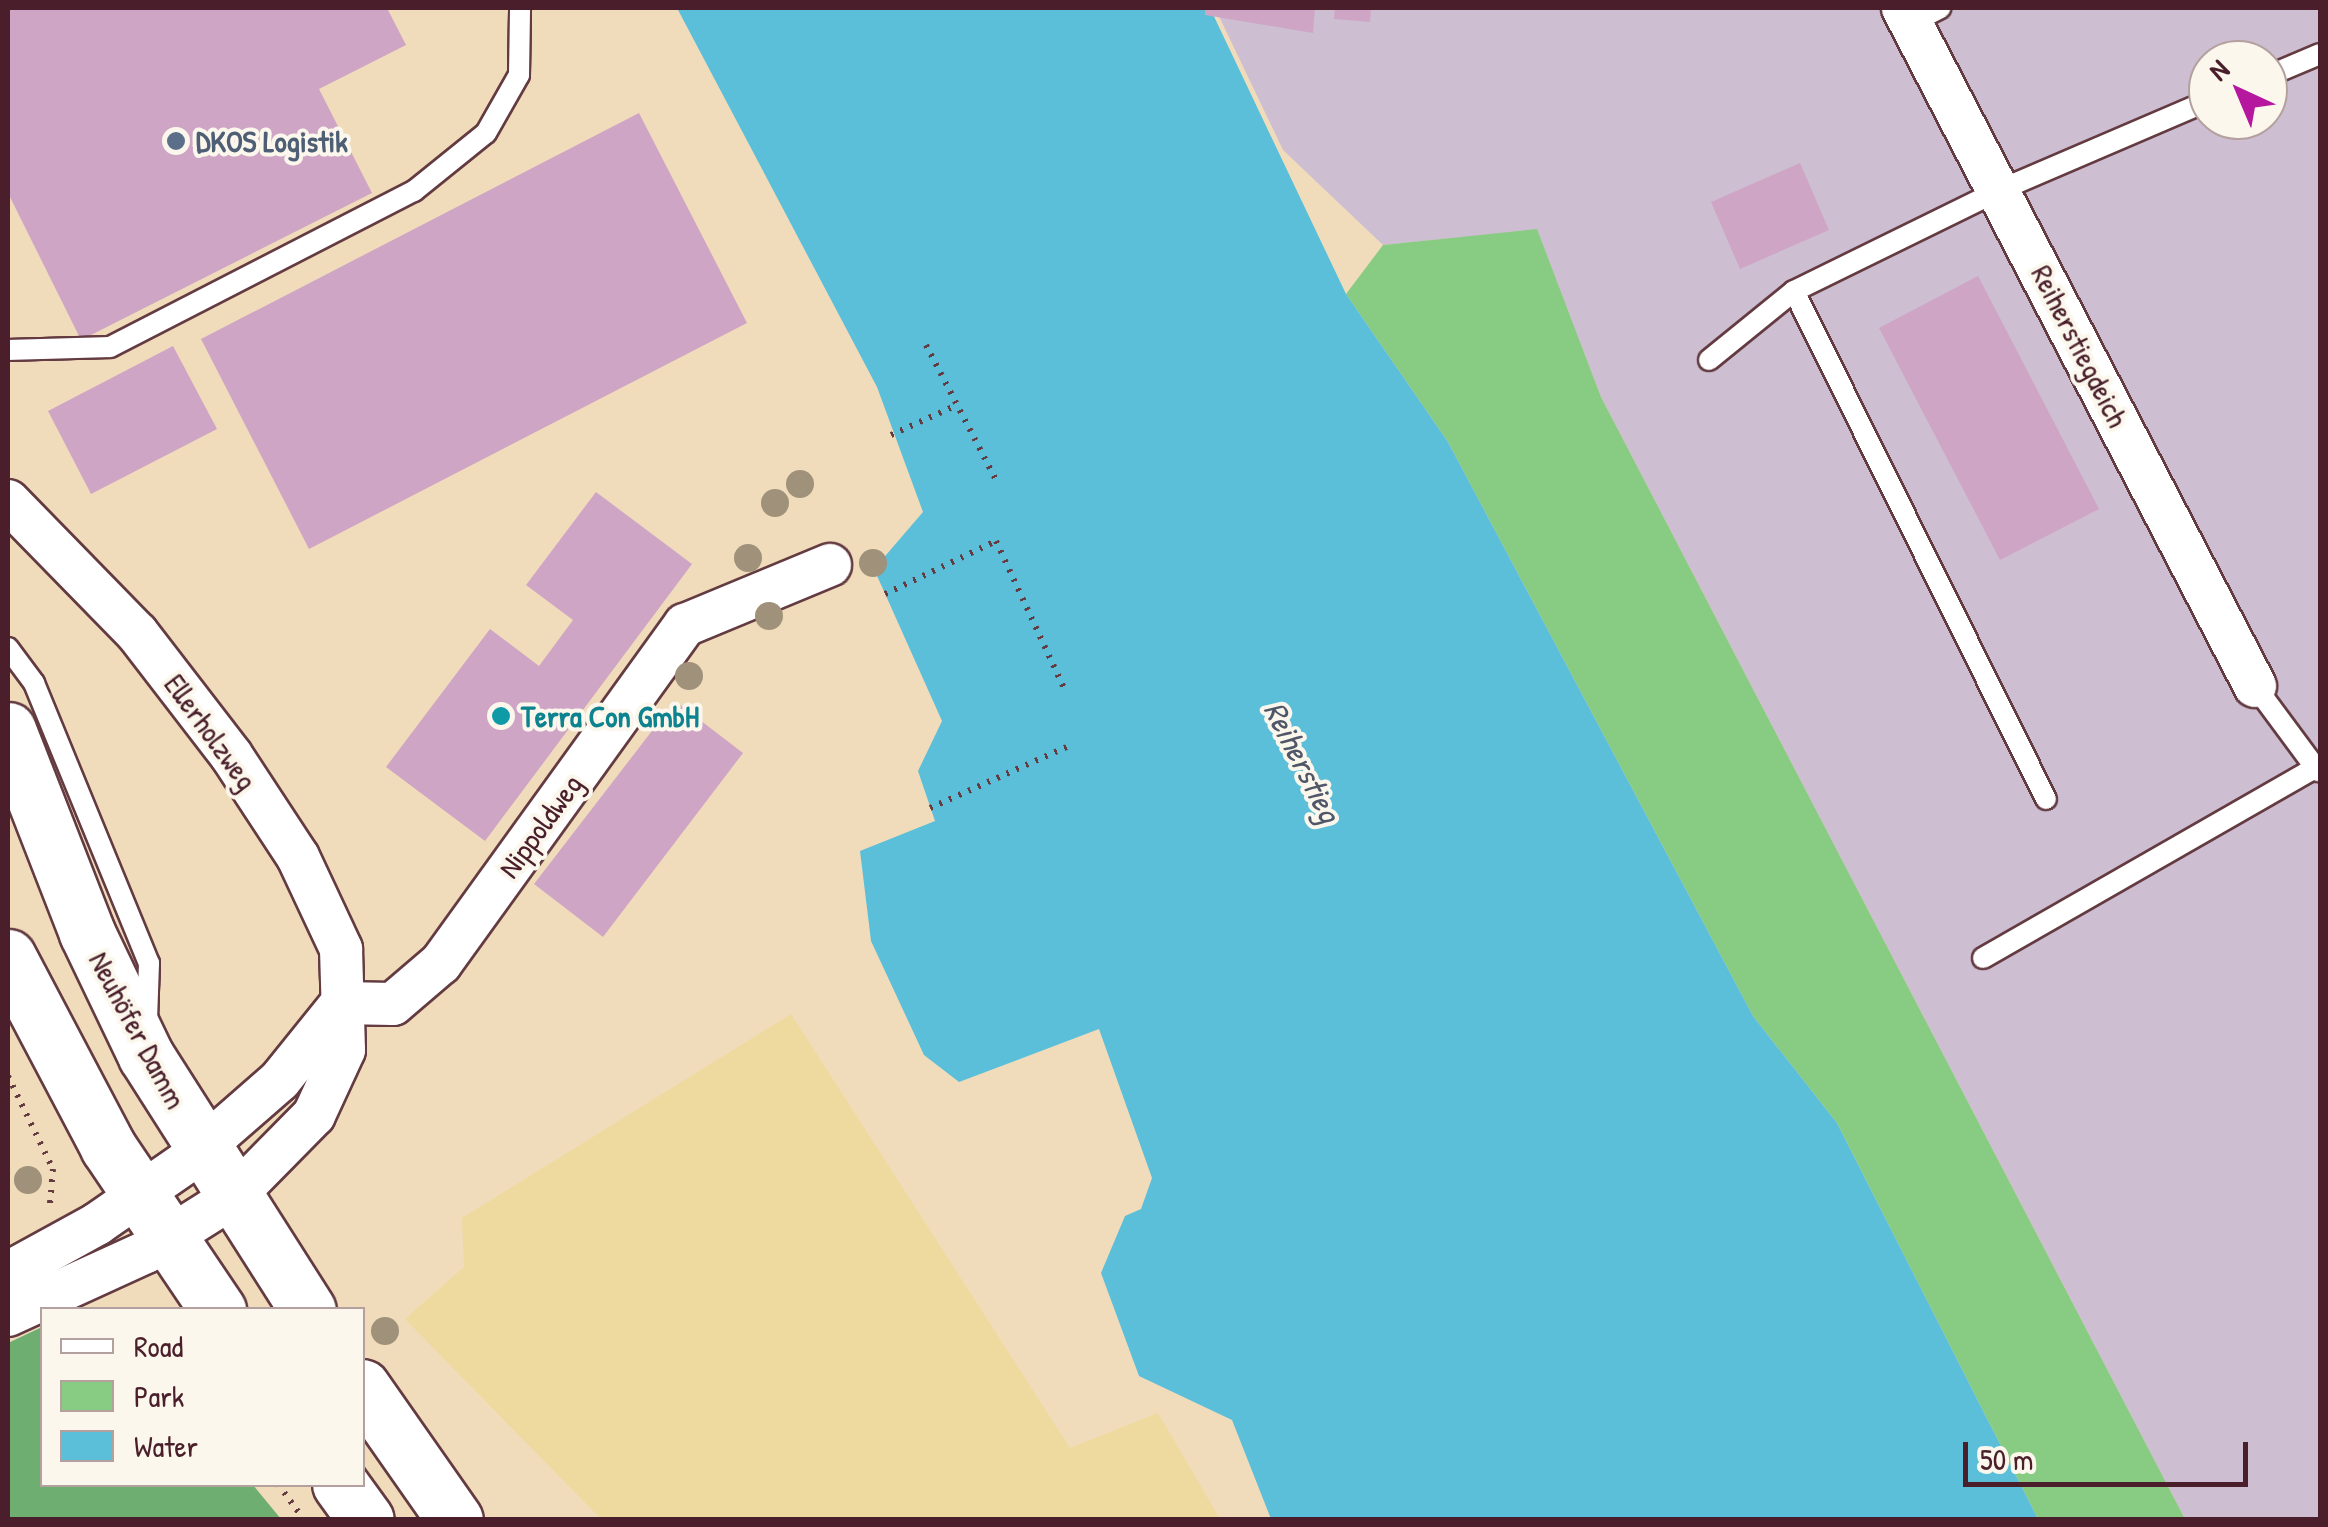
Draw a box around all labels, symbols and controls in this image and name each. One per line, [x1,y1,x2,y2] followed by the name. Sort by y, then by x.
[2188,40,2288,140] north arrow
[2200,51,2237,89] text: N
[196,123,348,159] place label: DKOS Logistik
[165,130,187,152] marker: DKOS Logistik
[2024,259,2136,433] street label: Reiherstiegdeich
[157,667,265,797] street label: Ellerholzweg
[1255,695,1349,829] water label: Reiherstieg
[521,698,699,734] place label: Terra Con GmbH
[490,705,512,727] marker: Terra Con GmbH
[490,767,590,885] street label: Nippoldweg
[82,945,194,1115] street label: Neuhöfer Damm
[40,1307,365,1487] legend
[134,1326,183,1366] text: Road
[134,1376,184,1416] text: Park
[1968,1422,2253,1484] scale bar
[134,1426,198,1466] text: Water
[1980,1439,2033,1479] text: 50 m

